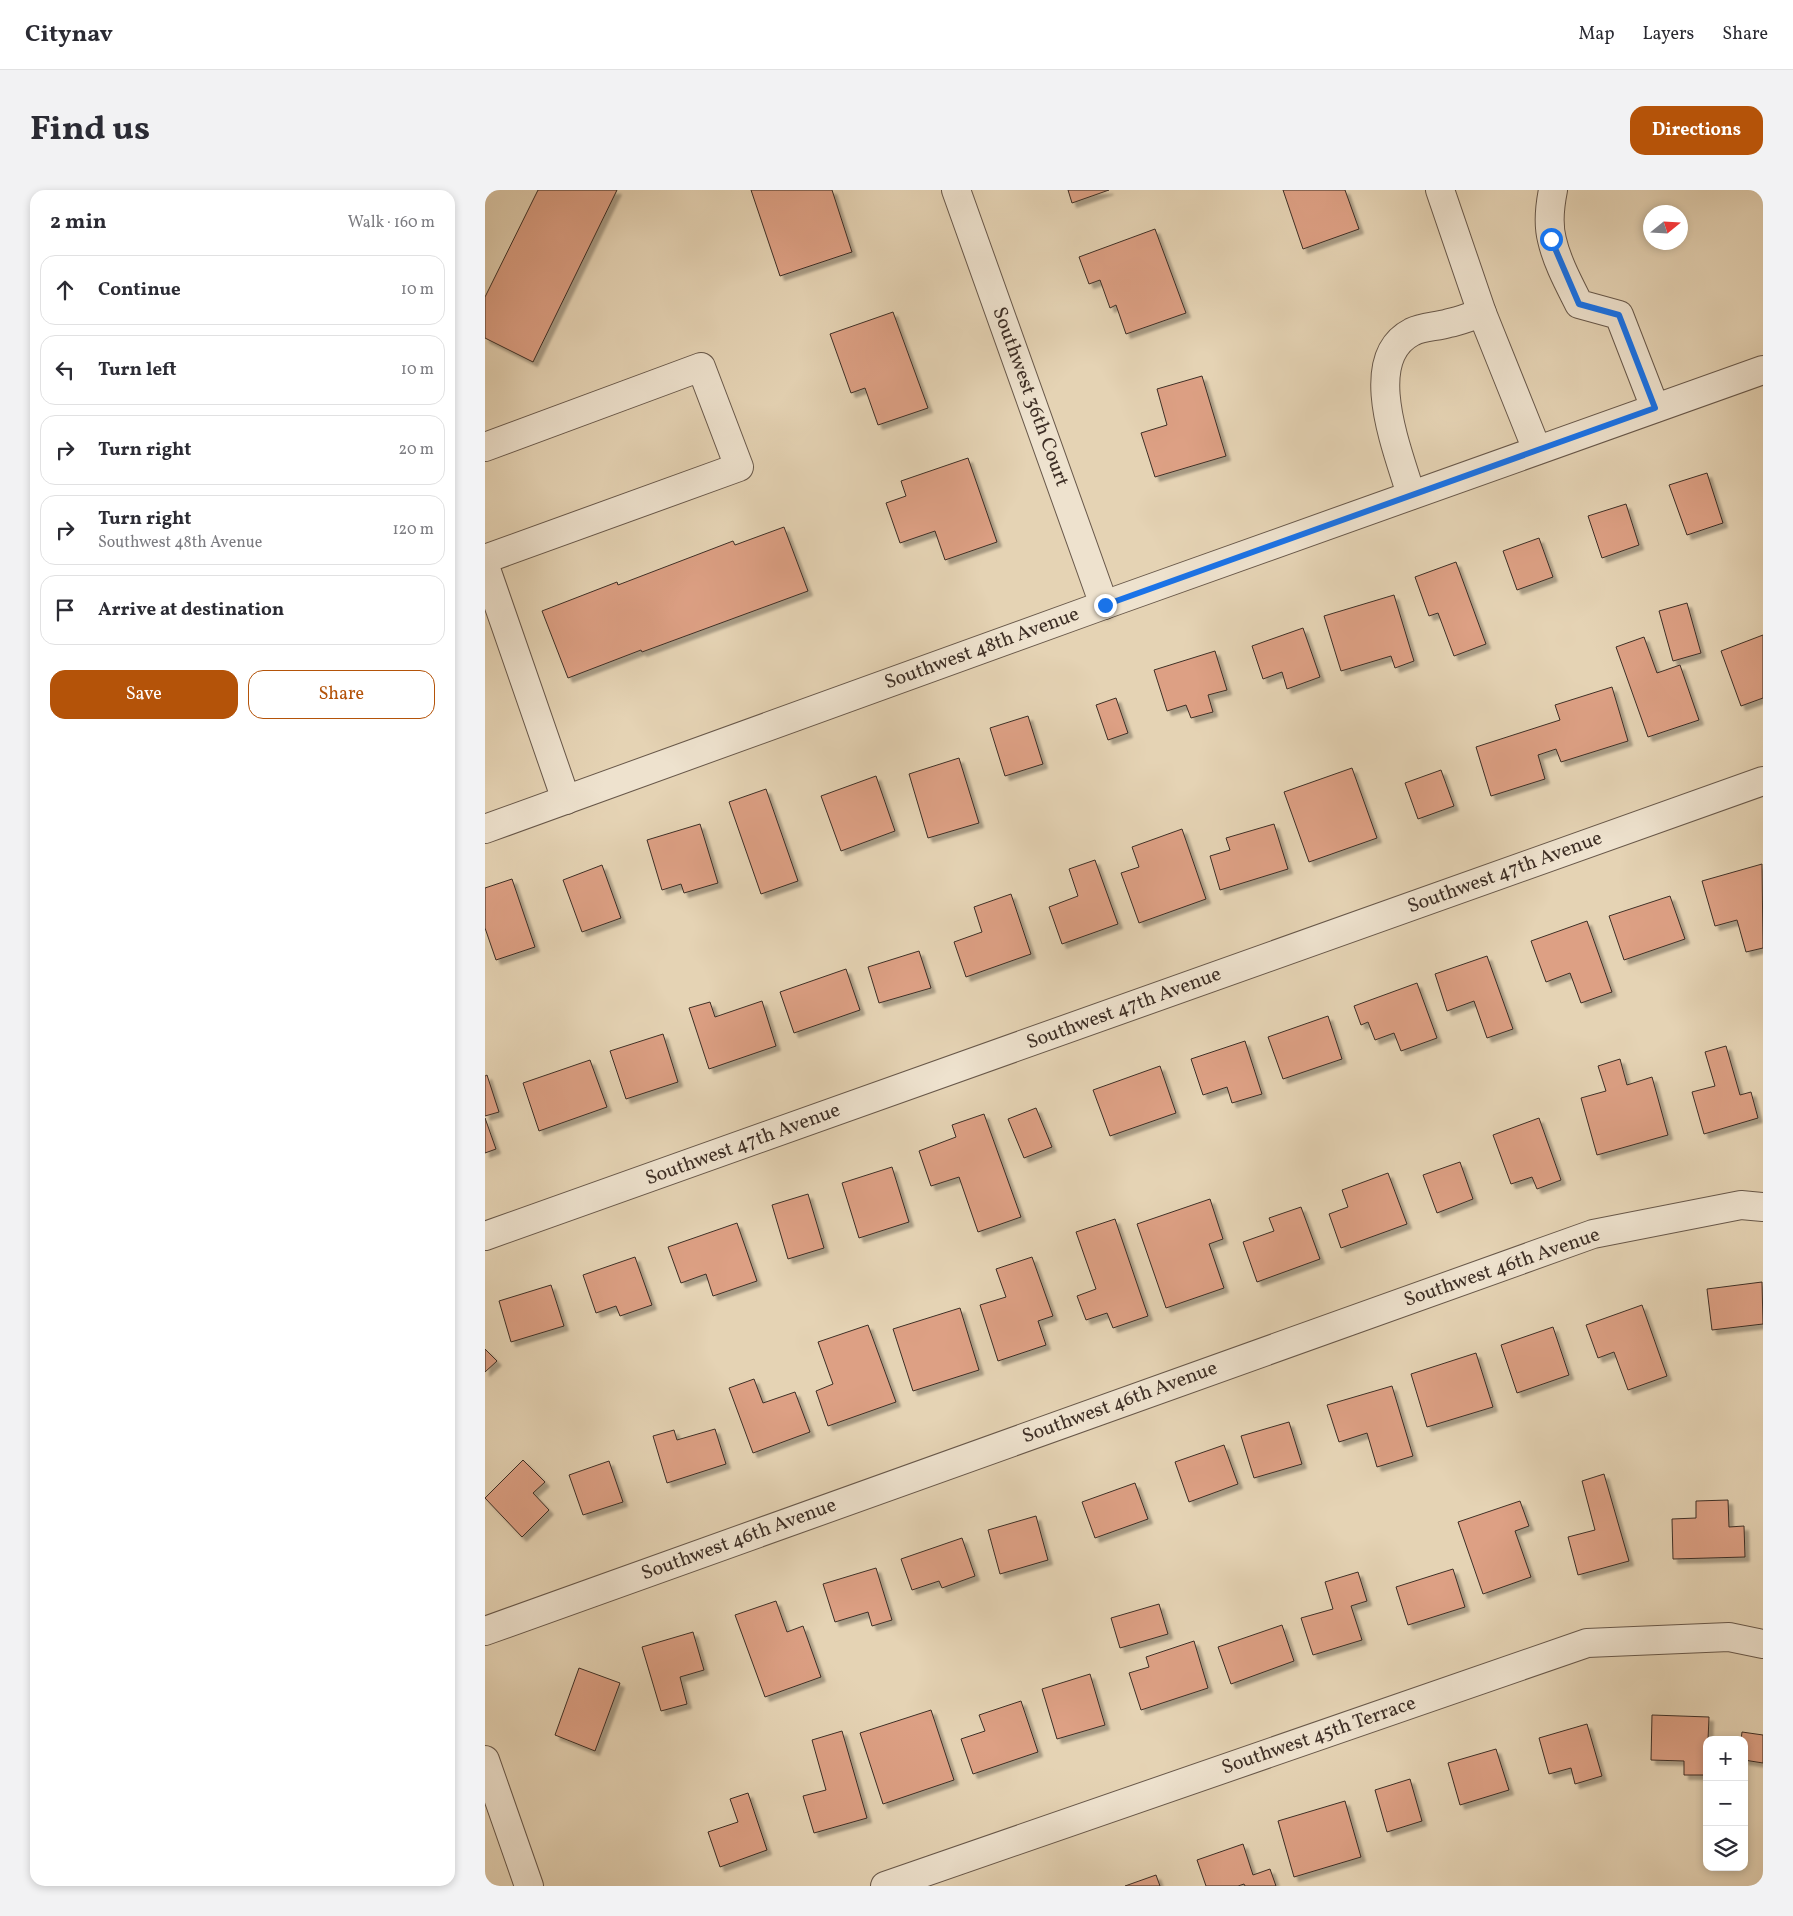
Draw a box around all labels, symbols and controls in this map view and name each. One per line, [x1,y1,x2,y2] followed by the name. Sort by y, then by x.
[25,18,113,52] text: Citynav
[1578,22,1614,47] text: Map
[1642,22,1694,47] text: Layers
[1722,22,1768,47] text: Share
[30,106,150,154] text: Find us
[1630,106,1763,155] button: Directions
[1643,205,1688,250] north arrow
[50,208,107,237] text: 2 min
[348,212,435,234] text: Walk · 160 m
[1540,228,1563,251] route start
[51,276,79,304] icon: ahead
[98,277,181,303] text: Continue
[401,279,434,301] text: 10 m
[984,303,1076,491] street label: Southwest 36th Court
[51,356,79,384] icon: left
[98,357,177,383] text: Turn left
[401,359,434,381] text: 10 m
[51,436,79,464] icon: right
[98,437,191,463] text: Turn right
[399,439,434,461] text: 20 m
[98,506,191,532] text: Turn right
[51,516,79,544] icon: right
[392,519,434,541] text: 120 m
[98,532,262,554] text: Southwest 48th Avenue
[1094,594,1117,617] route end
[51,596,79,624] icon: arrive
[98,597,284,623] text: Arrive at destination
[881,601,1083,697] street label: Southwest 48th Avenue
[50,670,238,719] button: Save
[248,670,435,719] button: Share
[1404,825,1606,921] street label: Southwest 47th Avenue
[1023,961,1225,1057] street label: Southwest 47th Avenue
[642,1097,844,1193] street label: Southwest 47th Avenue
[1400,1221,1604,1315] street label: Southwest 46th Avenue
[1019,1355,1221,1451] street label: Southwest 46th Avenue
[638,1492,840,1588] street label: Southwest 46th Avenue
[1218,1690,1420,1782] street label: Southwest 45th Terrace
[1703,1736,1748,1871] map controls
[1703,1736,1748,1781] button: +
[1703,1781,1748,1826] button: −
[1703,1826,1748,1871] button: layers

